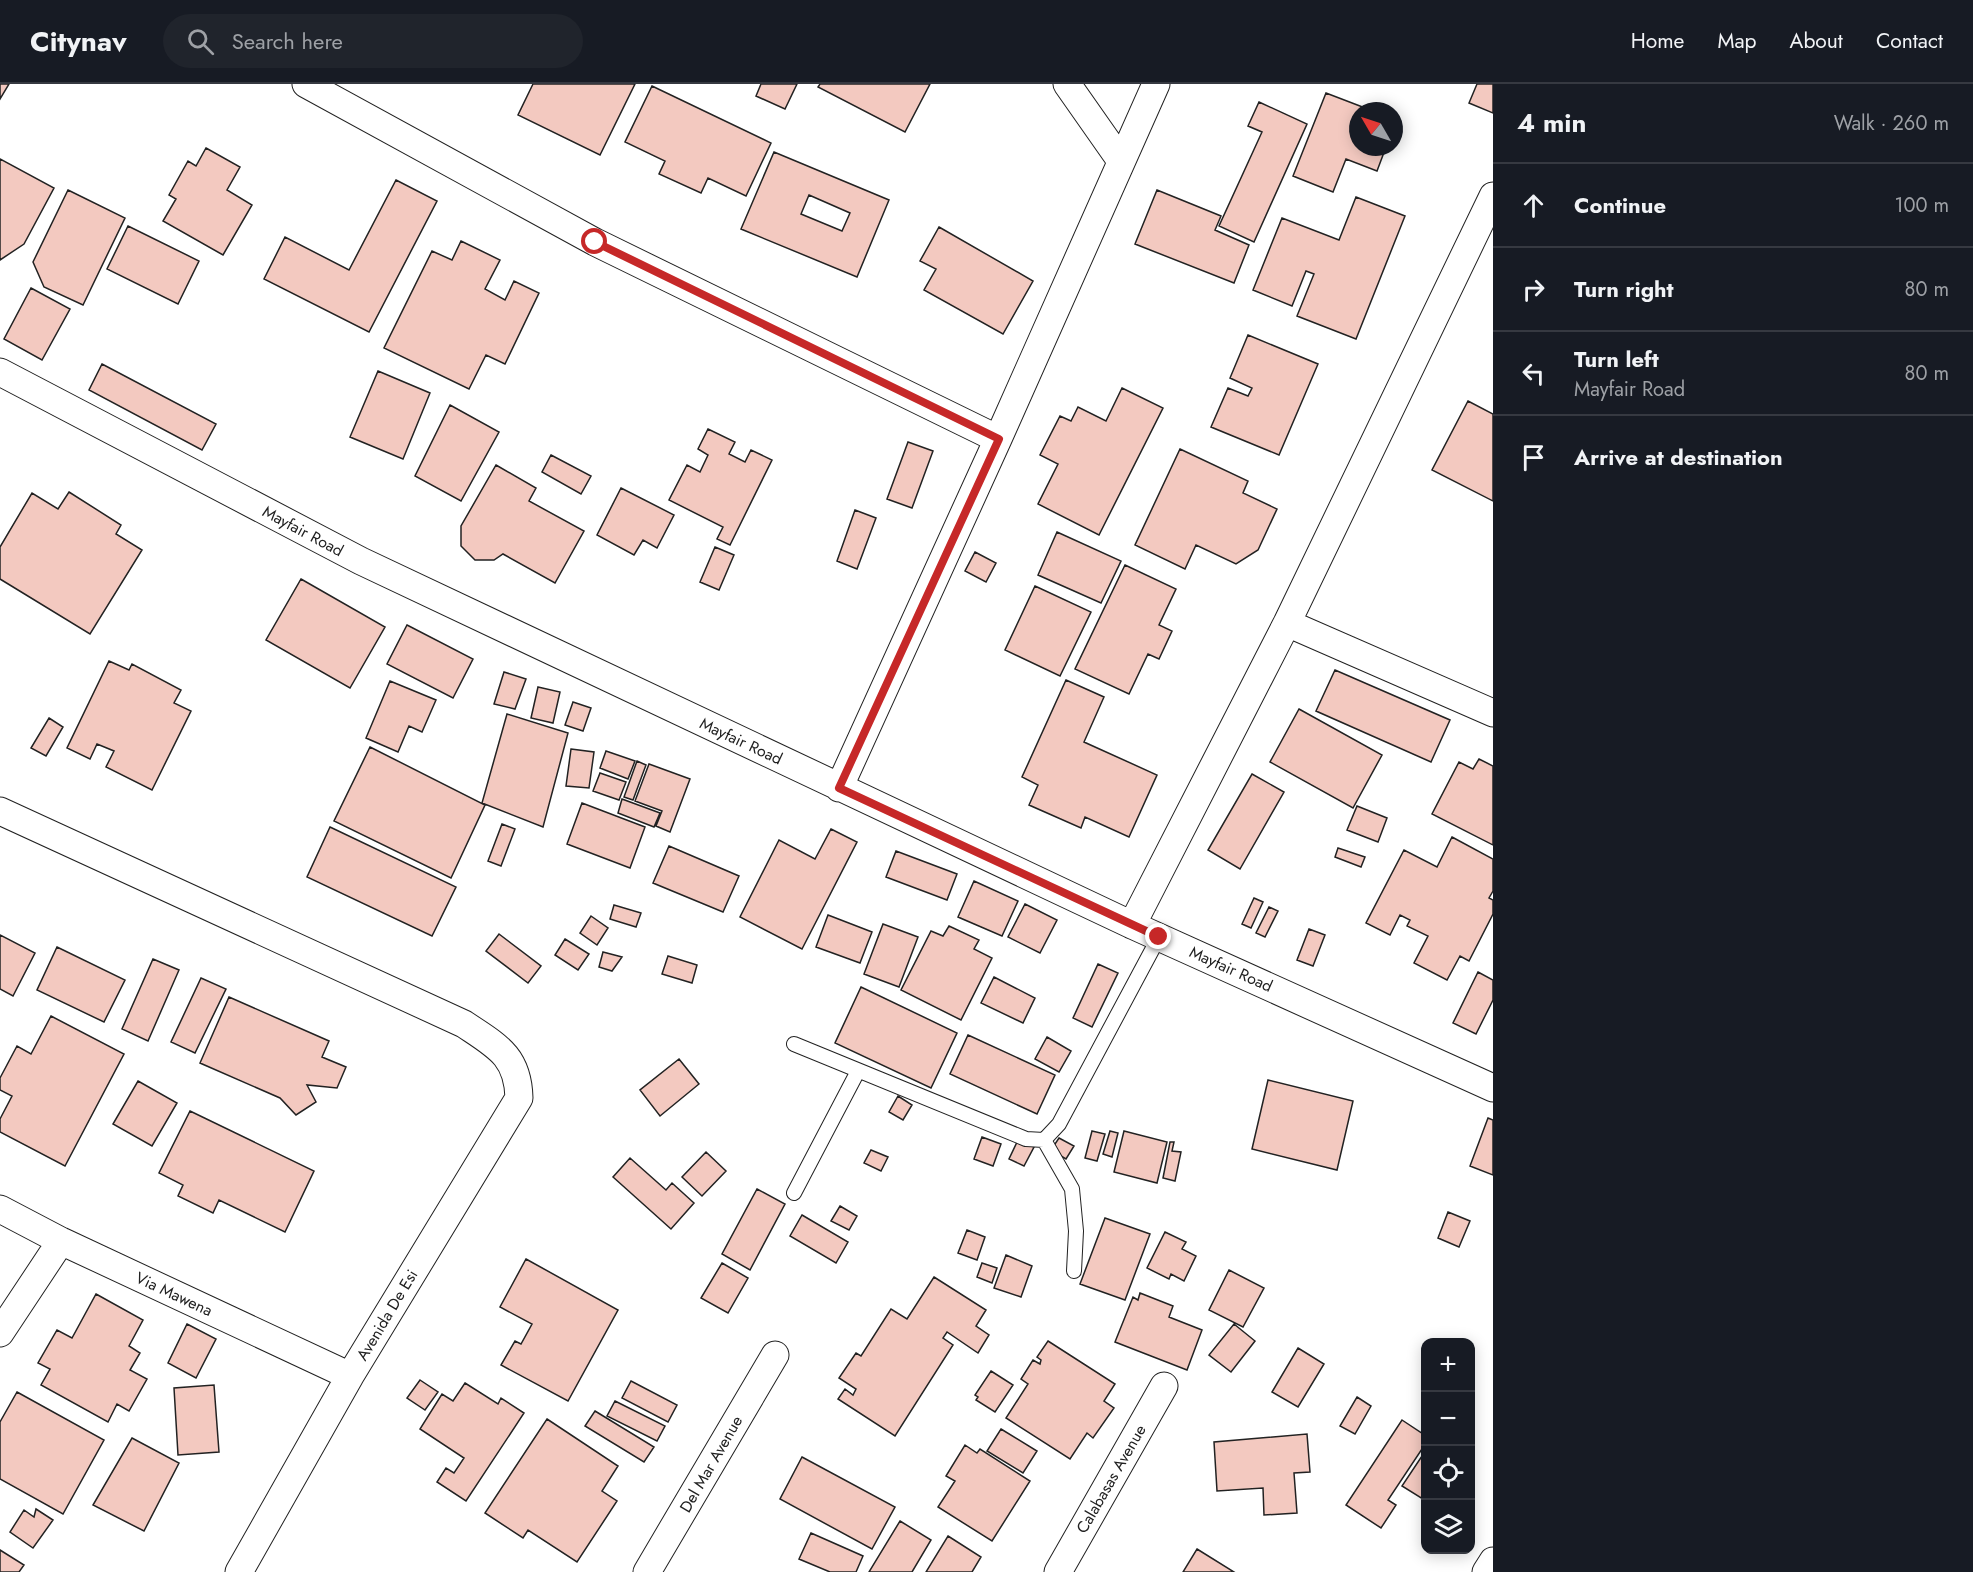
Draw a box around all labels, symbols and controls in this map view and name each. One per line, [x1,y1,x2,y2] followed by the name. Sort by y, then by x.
[163,14,583,68] search box
[30,21,127,62] text: Citynav
[184,25,217,58] icon: search
[232,25,343,57] text: Search here
[1631,26,1684,56] text: Home
[1717,26,1757,56] text: Map
[1790,26,1843,56] text: About
[1876,26,1943,56] text: Contact
[1349,102,1403,156] north arrow
[1517,104,1586,142] text: 4 min
[1834,109,1949,138] text: Walk · 260 m
[1517,189,1550,222] icon: ahead
[1574,189,1666,221] text: Continue
[1894,191,1949,220] text: 100 m
[581,228,607,254] route start
[1517,273,1550,306] icon: right
[1574,273,1674,305] text: Turn right
[1904,275,1949,304] text: 80 m
[1574,343,1659,375] text: Turn left
[1517,357,1550,390] icon: left
[1904,359,1949,388] text: 80 m
[1574,375,1685,404] text: Mayfair Road
[1517,441,1550,474] icon: arrive
[1574,441,1783,473] text: Arrive at destination
[258,500,348,562] street label: Mayfair Road
[696,712,786,770] street label: Mayfair Road
[1145,923,1171,949] route end
[1186,940,1276,998] street label: Mayfair Road
[351,1265,423,1365] street label: Avenida De Esi
[132,1266,216,1322] street label: Via Mawena
[1421,1338,1475,1554] map controls
[1421,1338,1475,1392] button: +
[1421,1392,1475,1446] button: −
[674,1411,748,1517] street label: Del Mar Avenue
[1071,1420,1151,1538] street label: Calabasas Avenue
[1421,1446,1475,1500] button: locate
[1421,1500,1475,1554] button: layers

